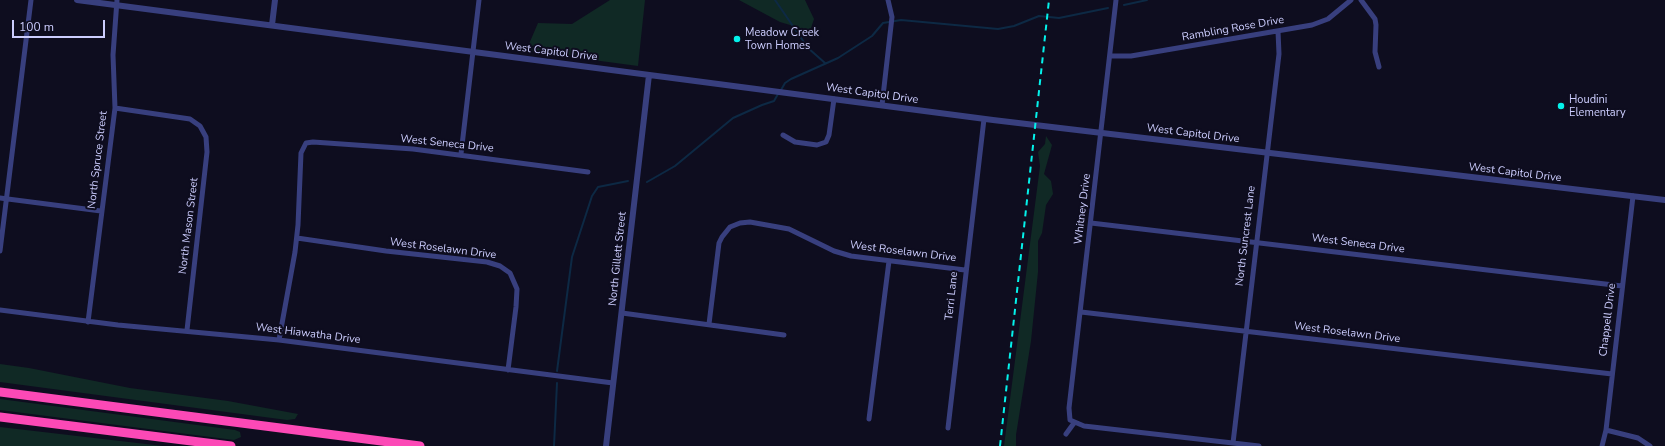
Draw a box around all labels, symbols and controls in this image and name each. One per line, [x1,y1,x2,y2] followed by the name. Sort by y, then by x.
[14,12,107,38] scale bar
[1181,13,1285,45] street label: Rambling Rose Drive
[19,19,54,35] text: 100 m
[745,26,819,52] place label: Meadow Creek Town Homes
[732,34,742,44] marker: Meadow Creek Town Homes
[504,40,598,64] street label: West Capitol Drive
[825,81,919,107] street label: West Capitol Drive
[1569,93,1626,119] place label: Houdini Elementary
[1556,101,1566,111] marker: Houdini Elementary
[85,110,111,210] street label: North Spruce Street
[1146,122,1240,146] street label: West Capitol Drive
[400,133,494,155] street label: West Seneca Drive
[1468,161,1562,185] street label: West Capitol Drive
[1072,173,1094,245] street label: Whitney Drive
[177,177,201,275] street label: North Mason Street
[1233,185,1259,287] street label: North Suncrest Lane
[606,211,630,307] street label: North Gillett Street
[1311,232,1405,256] street label: West Seneca Drive
[389,236,497,262] street label: West Roselawn Drive
[849,239,957,265] street label: West Roselawn Drive
[943,271,961,321] street label: Terri Lane
[1597,283,1619,357] street label: Chappell Drive
[1293,320,1401,346] street label: West Roselawn Drive
[255,321,361,347] street label: West Hiawatha Drive

